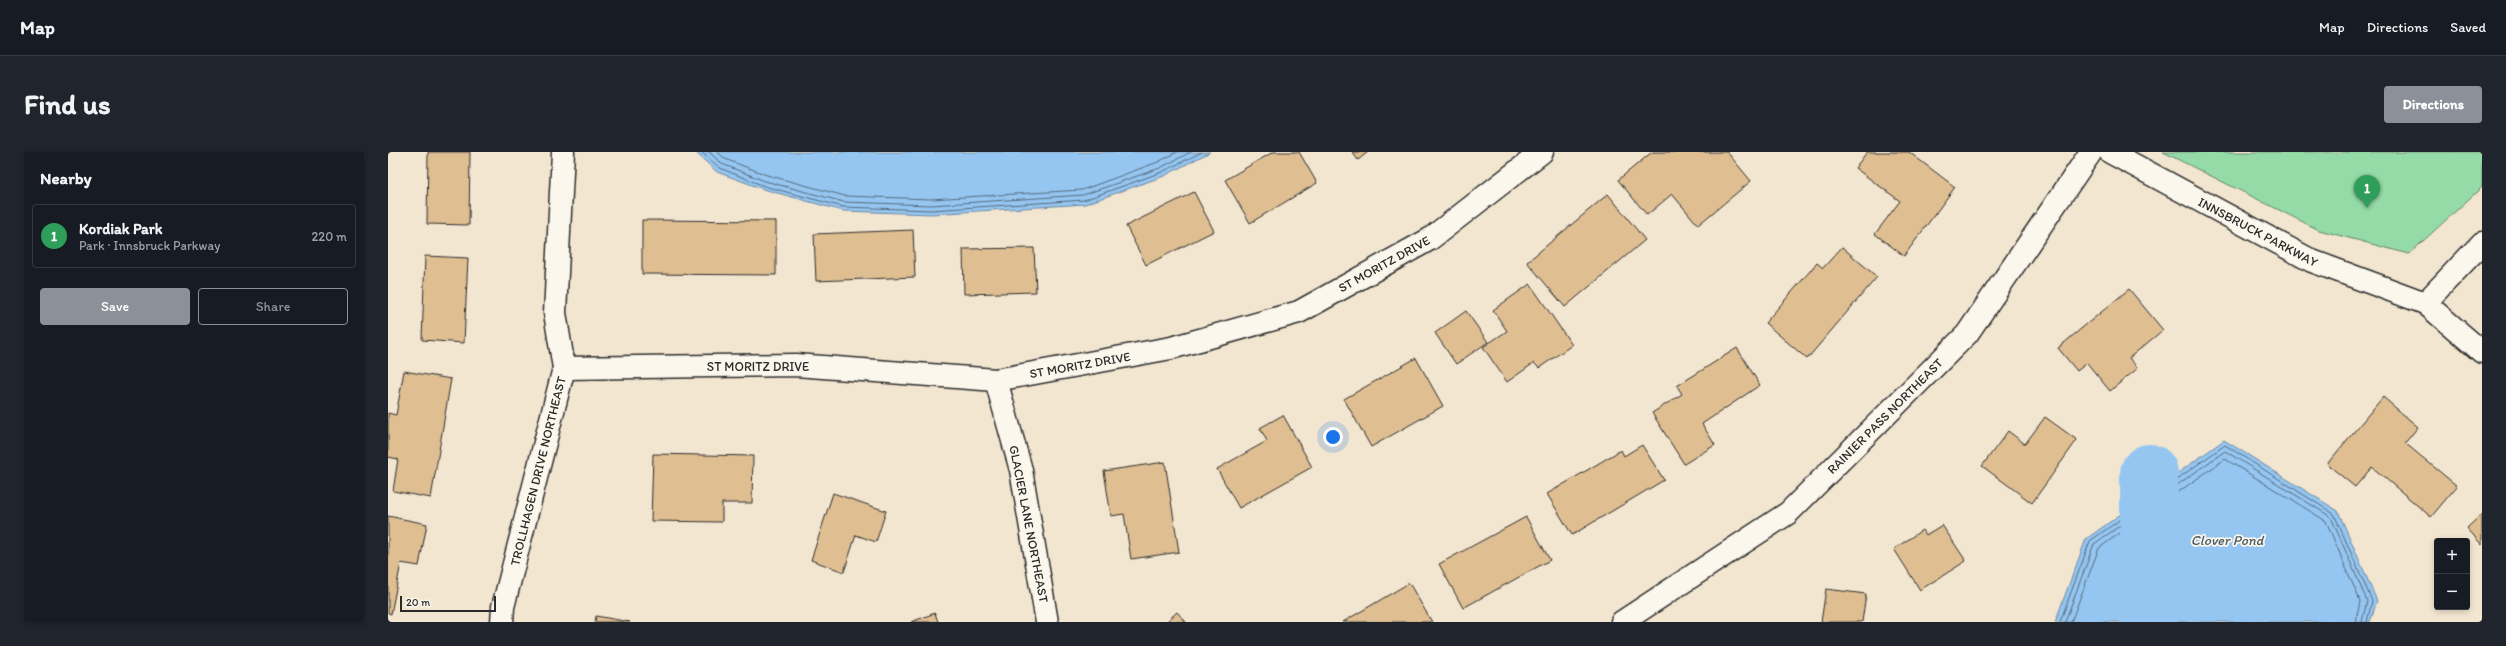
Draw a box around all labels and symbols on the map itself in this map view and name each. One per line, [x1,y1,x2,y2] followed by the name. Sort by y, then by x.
[2354,175,2380,208] pin: 1
[2196,194,2321,270] street label: INNSBRUCK PARKWAY
[1336,233,1432,295] street label: ST MORITZ DRIVE
[1028,349,1132,381] street label: ST MORITZ DRIVE
[1824,355,1946,477] street label: RAINIER PASS NORTHEAST
[707,359,809,374] street label: ST MORITZ DRIVE
[507,374,569,567] street label: TROLLHAGEN DRIVE NORTHEAST
[1323,427,1343,447] your location
[1006,444,1052,605] street label: GLACIER LANE NORTHEAST
[2191,532,2265,549] water label: Clover Pond
[400,594,496,613] scale bar

